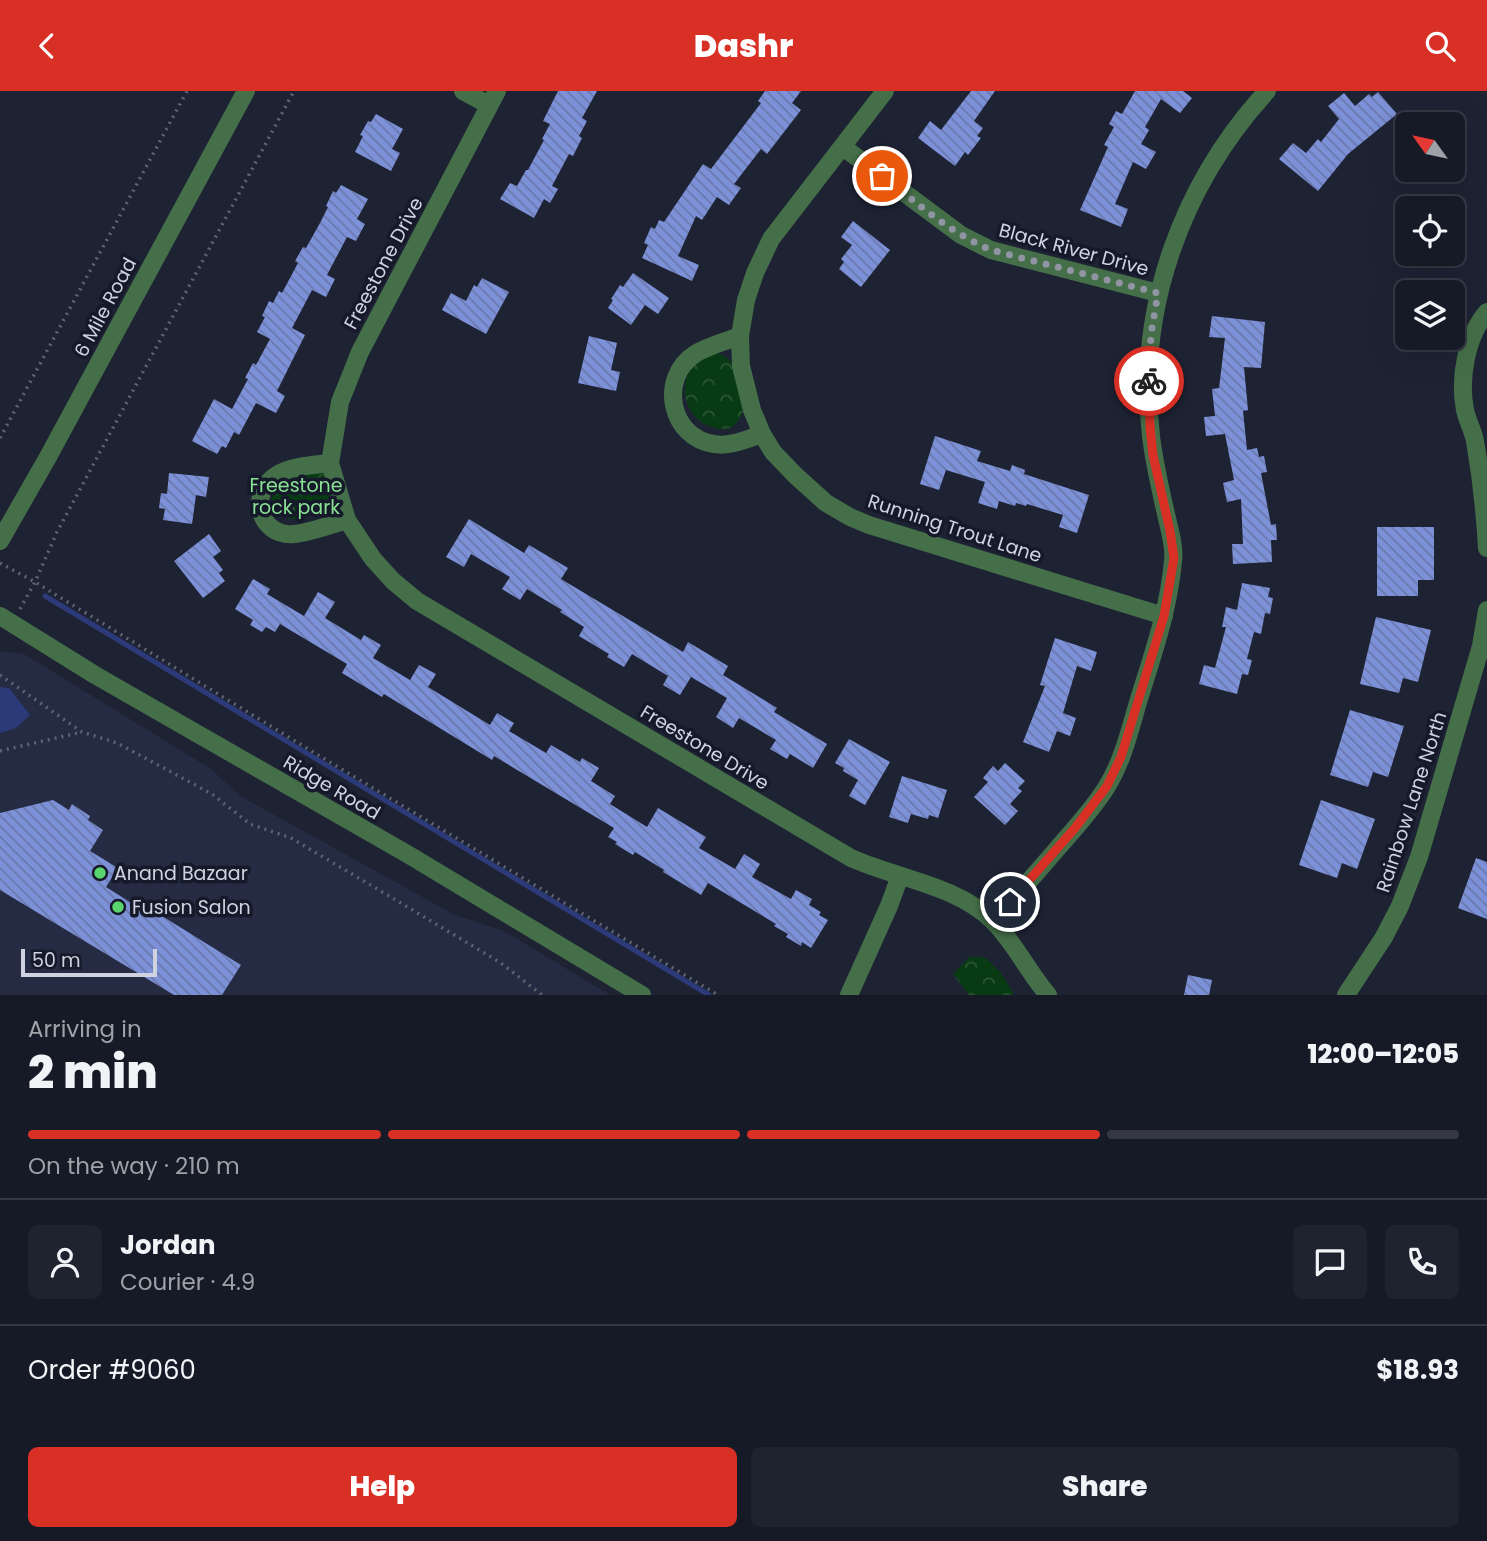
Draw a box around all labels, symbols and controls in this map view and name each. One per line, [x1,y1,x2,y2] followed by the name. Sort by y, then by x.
[694,23,793,68] text: Dashr
[28,27,66,65] icon: back
[1421,27,1459,65] icon: search
[1395,112,1465,182] north arrow
[1395,112,1465,350] map controls
[852,146,912,206] pin
[863,157,901,195] icon: bag
[337,192,430,334] street label: Freestone Drive
[1395,196,1465,266] button: locate
[996,217,1152,282] street label: Black River Drive
[68,253,143,362] street label: 6 Mile Road
[1395,280,1465,350] button: layers
[1114,346,1184,416] courier
[1130,362,1168,400] icon: bike
[249,472,343,521] park label: Freestone rock park
[864,488,1045,569] street label: Running Trout Lane
[635,698,774,797] street label: Freestone Drive
[1369,708,1453,896] street label: Rainbow Lane North
[278,749,385,826] street label: Ridge Road
[114,860,248,887] place label: Anand Bazaar
[92,865,108,881] marker: Anand Bazaar
[980,872,1040,932] pin
[991,883,1029,921] icon: home
[132,894,251,921] place label: Fusion Salon
[110,899,126,915] marker: Fusion Salon
[21,946,158,978] scale bar
[32,947,81,974] text: 50 m
[28,1013,142,1045] text: Arriving in
[1307,1036,1459,1072] text: 12:00–12:05
[28,1040,158,1104] text: 2 min
[28,1150,240,1182] text: On the way · 210 m
[28,1225,102,1299] button: person
[1293,1225,1367,1299] button: chat
[1385,1225,1459,1299] button: phone
[120,1227,216,1263] text: Jordan
[120,1266,255,1298] text: Courier · 4.9
[28,1352,196,1388] text: Order #9060
[1376,1352,1459,1388] text: $18.93
[28,1447,737,1527] button: Help
[751,1447,1459,1527] button: Share

